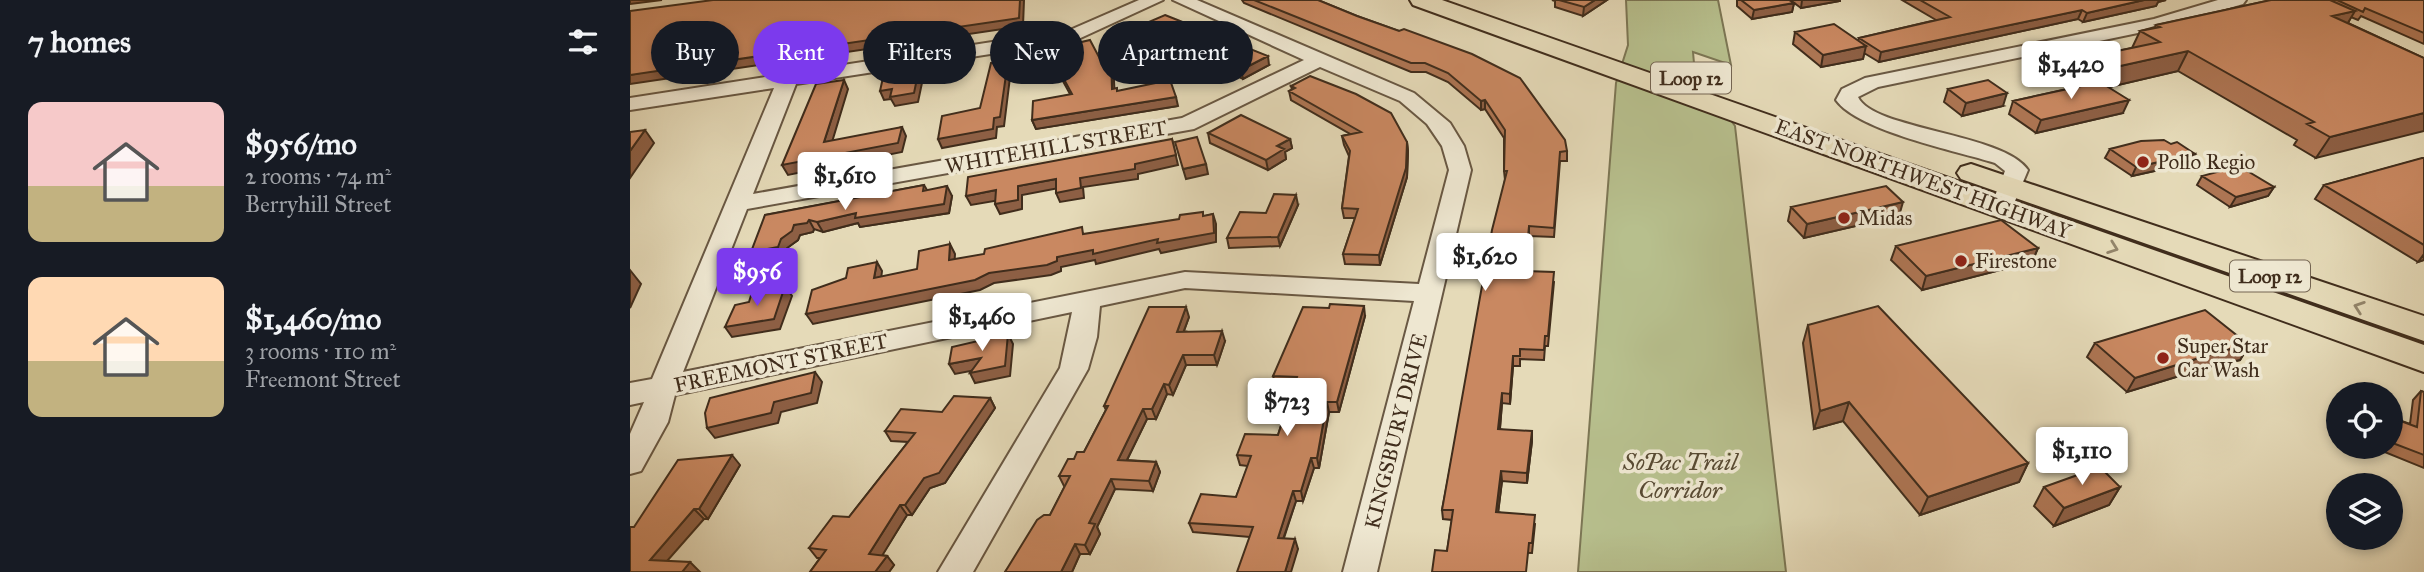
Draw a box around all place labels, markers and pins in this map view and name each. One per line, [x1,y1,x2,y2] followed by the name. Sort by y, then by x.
[2014,42,2128,101] pin: $1,420
[2157,149,2256,175] place label: Pollo Regio
[788,152,902,212] pin: $1,610
[2135,154,2151,170] marker: Pollo Regio
[1858,205,1912,231] place label: Midas
[1836,210,1852,226] marker: Midas
[1428,233,1542,293] pin: $1,620
[716,248,798,308] pin: $956
[1975,248,2057,274] place label: Firestone
[1953,253,1969,269] marker: Firestone
[925,294,1039,353] pin: $1,460
[2177,333,2268,383] place label: Super Star Car Wash
[2155,350,2171,366] marker: Super Star Car Wash
[1246,378,1328,438] pin: $723
[2025,428,2139,487] pin: $1,110

